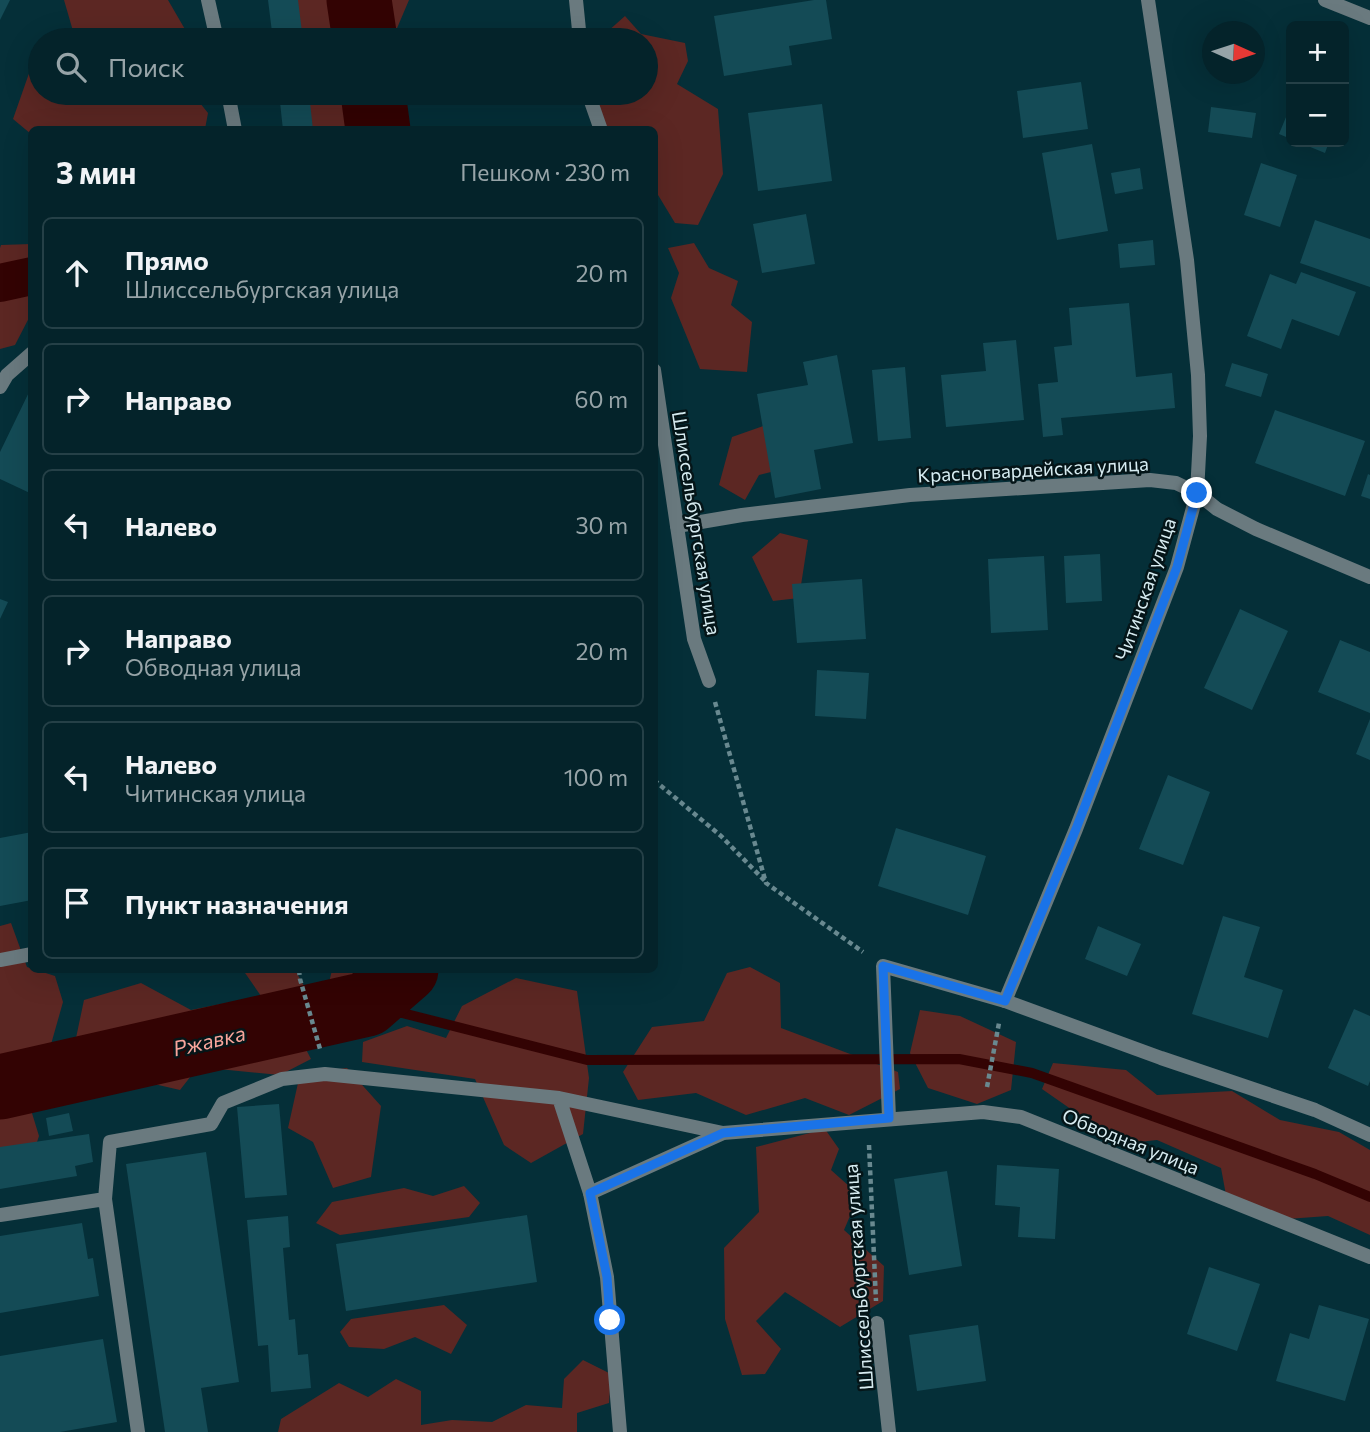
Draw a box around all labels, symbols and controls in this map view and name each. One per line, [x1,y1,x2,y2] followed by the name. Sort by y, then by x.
[1202,21,1265,84] north arrow
[1286,21,1349,147] map controls
[1286,21,1349,84] button: +
[28,28,658,105] search box
[52,48,90,86] icon: search
[108,51,185,82] text: Поиск
[1286,84,1349,147] button: −
[56,153,136,190] text: 3 мин
[460,158,630,186] text: Пешком · 230 m
[125,244,209,275] text: Прямо
[58,254,96,292] icon: ahead
[576,259,628,287] text: 20 m
[125,275,399,303] text: Шлиссельбургская улица
[58,380,96,418] icon: right
[125,384,232,415] text: Направо
[575,385,628,413] text: 60 m
[668,409,726,637] street label: Шлиссельбургская улица
[917,451,1149,487] street label: Красногвардейская улица
[1181,477,1212,508] route end
[58,506,96,544] icon: left
[125,510,217,541] text: Налево
[575,511,628,539] text: 30 m
[1110,515,1180,663] street label: Читинская улица
[125,622,232,653] text: Направо
[58,632,96,670] icon: right
[576,637,628,665] text: 20 m
[125,653,301,681] text: Обводная улица
[125,748,217,779] text: Налево
[58,758,96,796] icon: left
[564,763,628,791] text: 100 m
[125,779,306,807] text: Читинская улица
[58,884,96,922] icon: arrive
[125,888,349,919] text: Пункт назначения
[170,1019,248,1060] water label: Ржавка
[1059,1103,1203,1179] street label: Обводная улица
[839,1163,877,1391] street label: Шлиссельбургская улица
[594,1304,625,1335] route start

